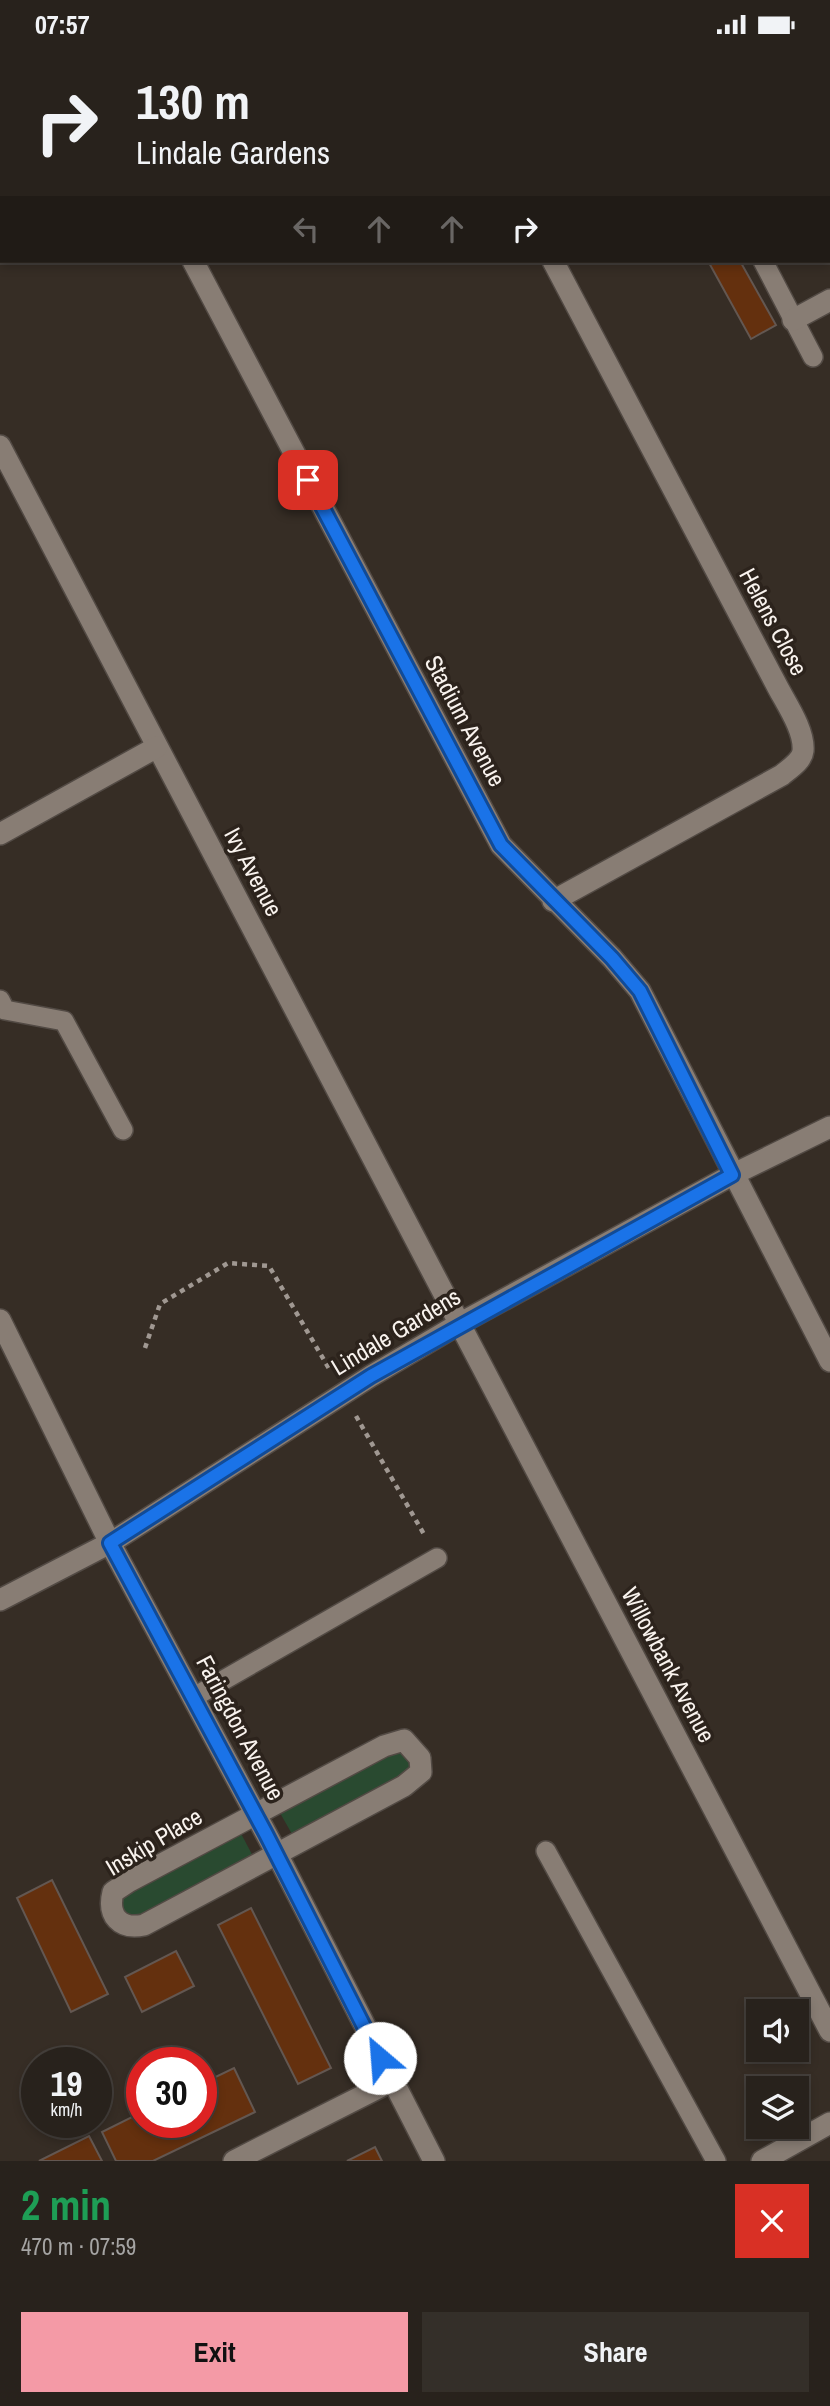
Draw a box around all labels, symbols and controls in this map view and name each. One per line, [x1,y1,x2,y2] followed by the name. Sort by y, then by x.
[35,7,90,42] text: 07:57
[136,68,250,134] text: 130 m
[21,77,112,168] icon: right
[136,131,330,174] text: Lindale Gardens
[287,210,325,248] icon: left
[360,210,398,248] icon: ahead
[433,210,471,248] icon: ahead
[506,210,544,248] icon: right
[278,450,338,510] pin
[289,461,327,499] icon: arrive
[732,562,815,681] street label: Helens Close
[418,649,514,792] street label: Stadium Avenue
[217,822,291,921] street label: Ivy Avenue
[325,1280,466,1382] street label: Lindale Gardens
[615,1581,723,1748] street label: Willowbank Avenue
[189,1650,292,1805] street label: Faringdon Avenue
[99,1800,208,1882] street label: Inskip Place
[746,1999,809,2139] map controls
[746,1999,809,2062] button: sound
[343,2021,417,2095] position arrow
[126,2047,217,2138] speed limit sign: 30
[51,2060,82,2107] text: 19
[746,2076,809,2139] button: layers
[51,2097,83,2122] text: km/h
[21,2177,111,2233] text: 2 min
[735,2184,809,2258] button: close
[21,2231,136,2262] text: 470 m · 07:59
[21,2312,408,2392] button: Exit
[422,2312,809,2392] button: Share

